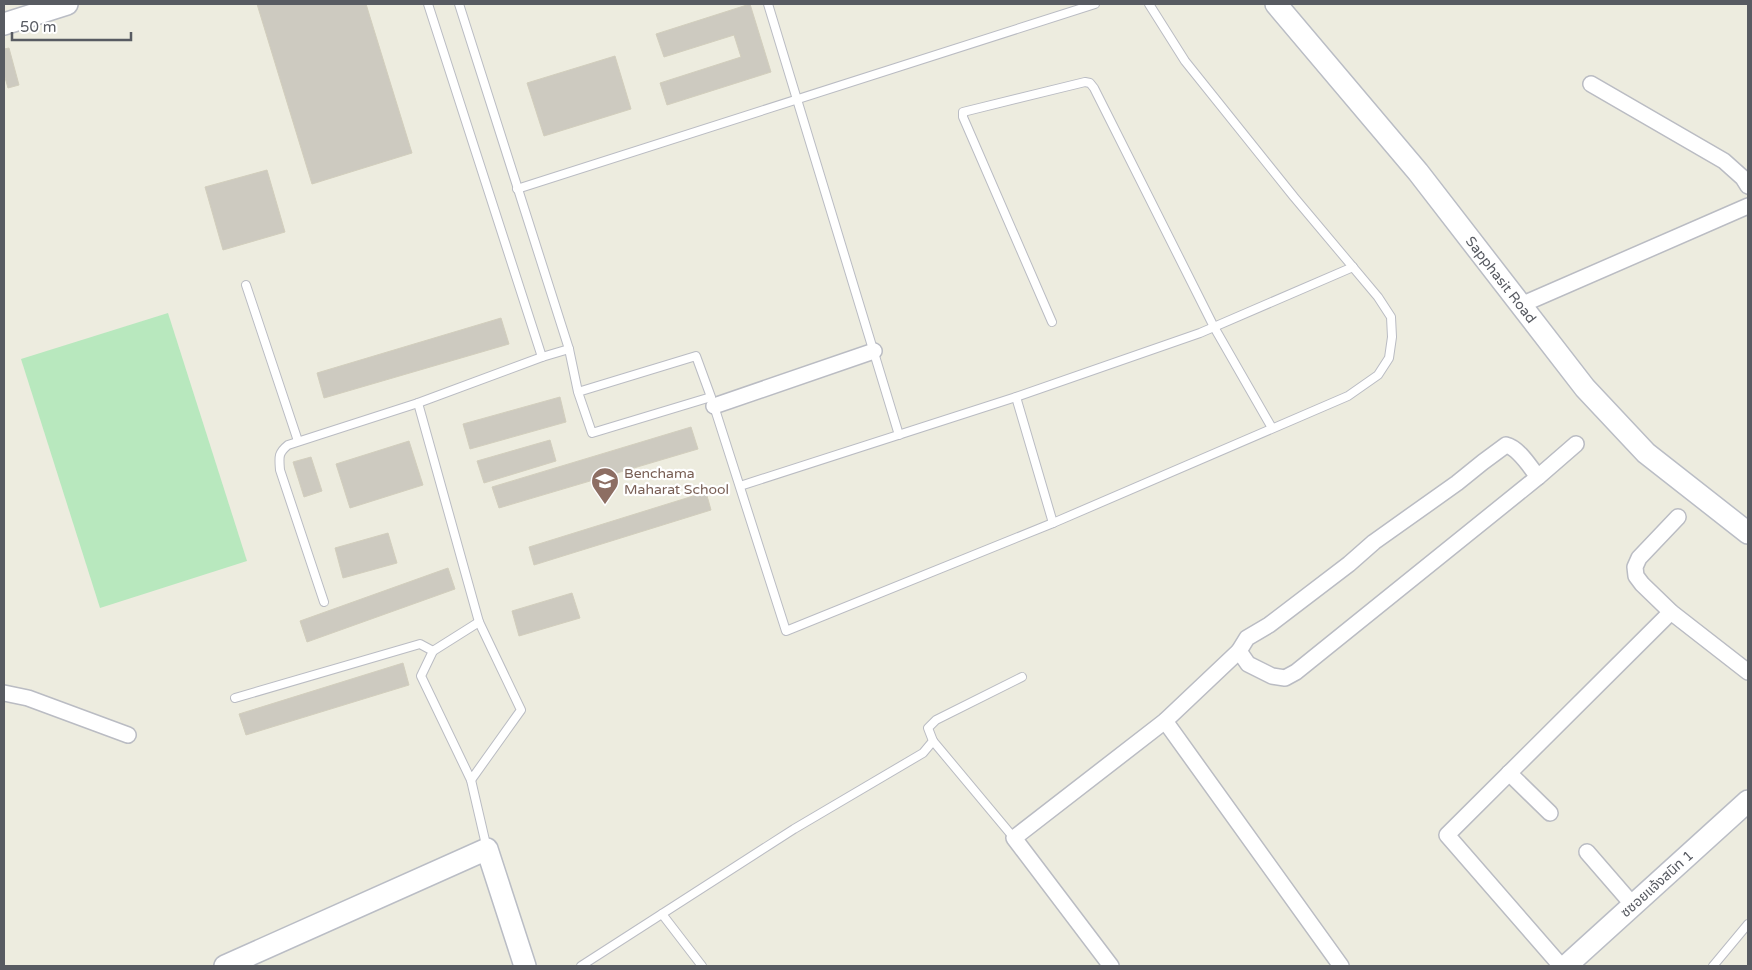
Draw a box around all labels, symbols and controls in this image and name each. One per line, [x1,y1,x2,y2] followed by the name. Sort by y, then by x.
[12,10,131,42] scale bar
[20,18,57,36] text: 50 m
[1462,233,1540,326] street label: Sapphasit Road
[624,465,729,498] place label: Benchama Maharat School
[590,466,620,505] school or university icon: Benchama Maharat School
[1617,847,1697,921] street label: ซซอยแจ้งสนิท 1

